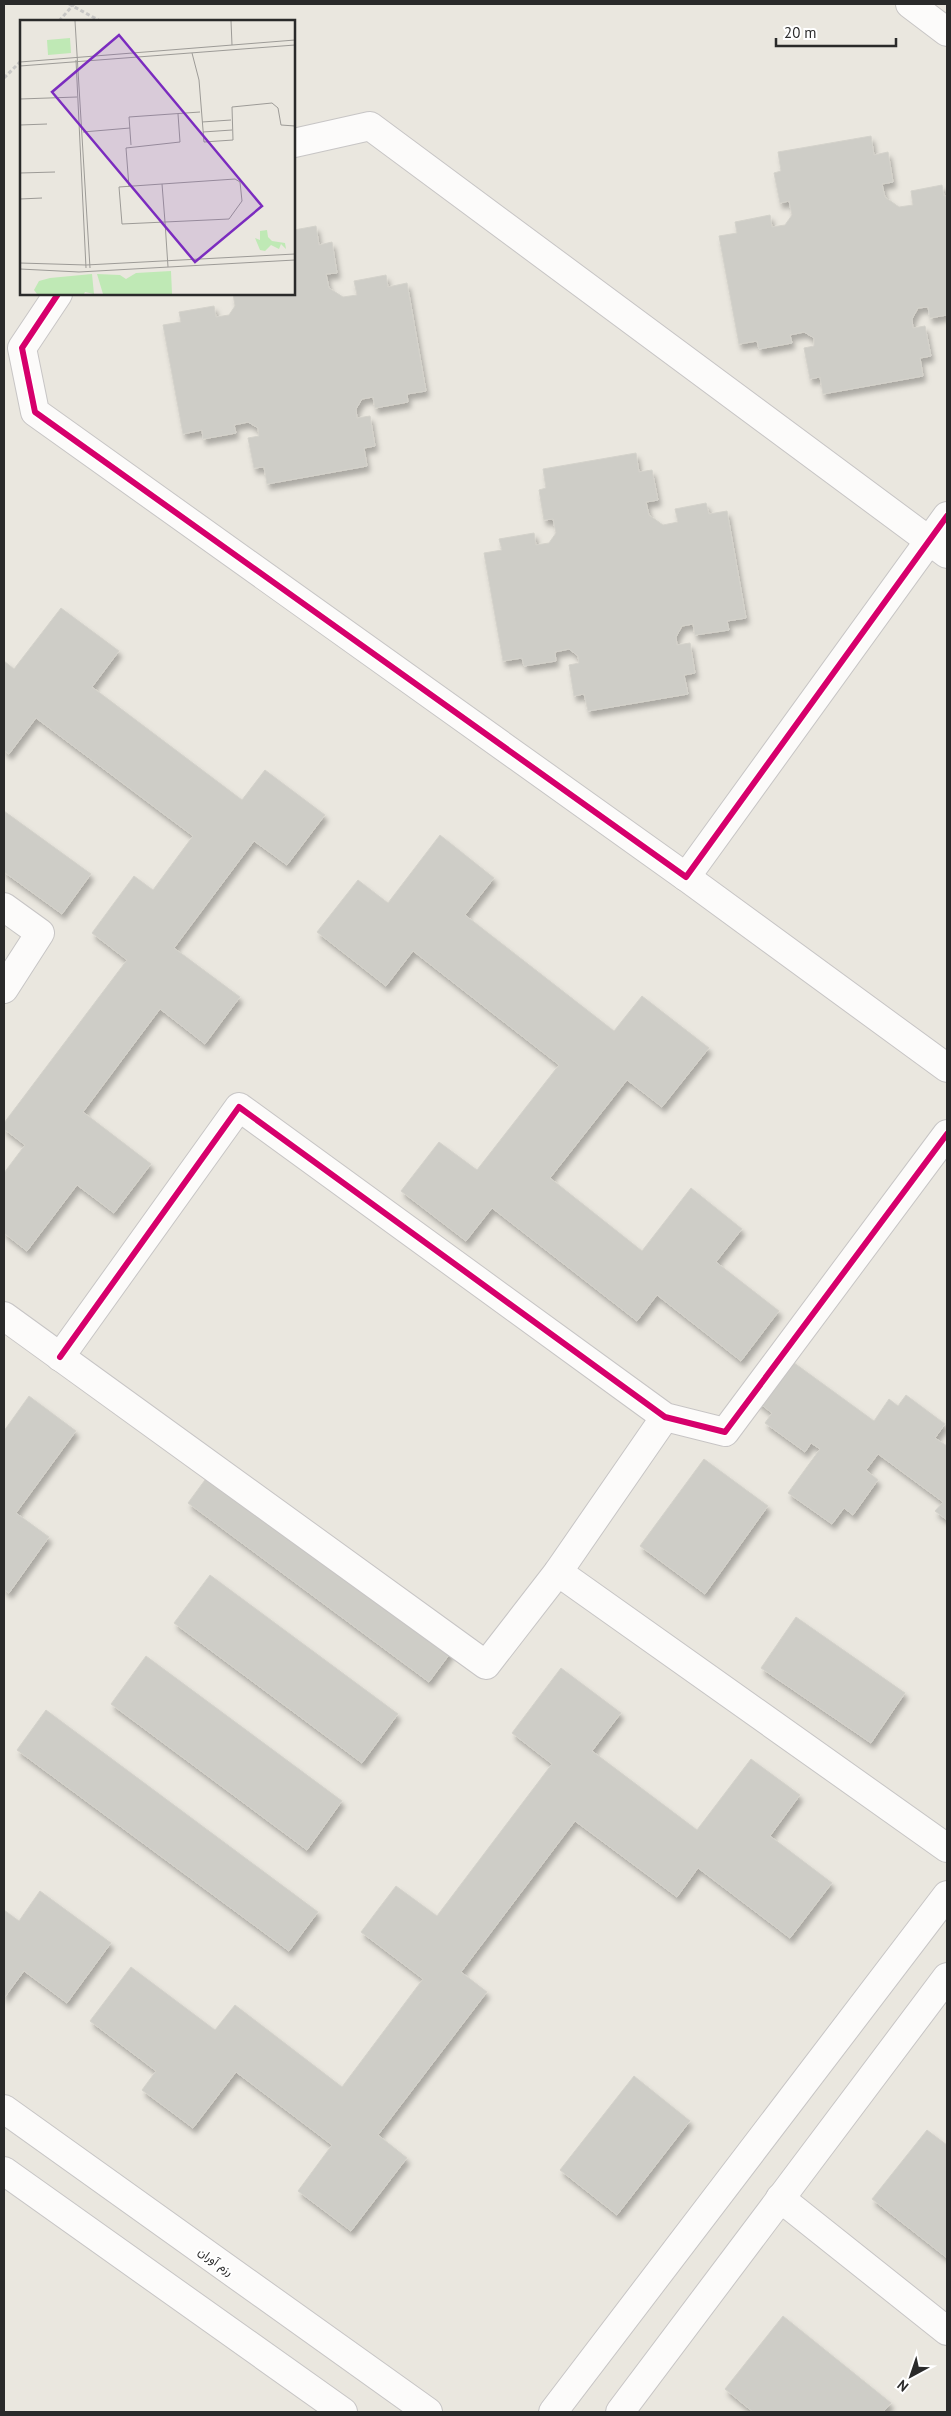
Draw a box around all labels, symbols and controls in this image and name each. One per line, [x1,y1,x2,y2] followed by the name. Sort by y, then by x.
[776,15,896,47] scale bar
[20,20,295,295] inset map
[784,23,817,42] text: 20 m
[195,2243,237,2279] street label: رزم آوران
[886,2351,936,2401] north arrow
[893,2376,912,2396] text: N

